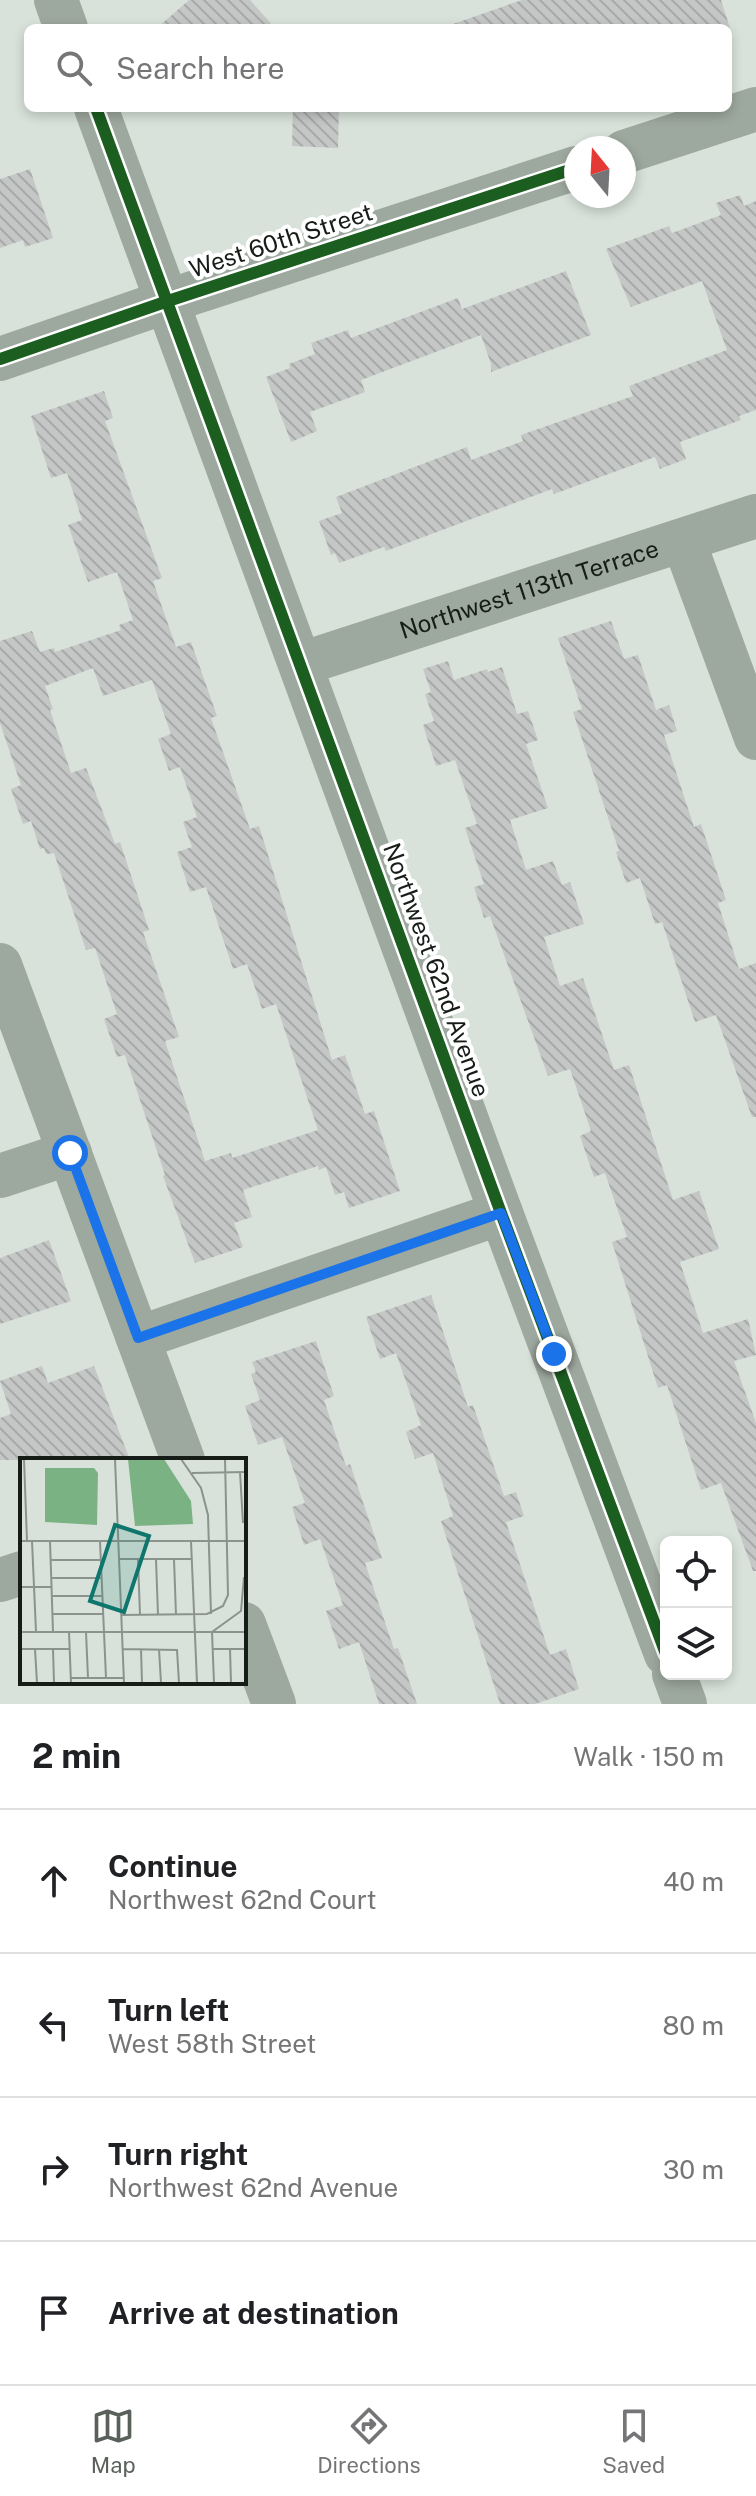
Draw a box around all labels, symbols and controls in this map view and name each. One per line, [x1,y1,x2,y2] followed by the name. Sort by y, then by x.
[24,24,732,112] search box
[52,46,96,90] icon: search
[116,50,284,86] text: Search here
[564,136,636,208] north arrow
[186,197,376,283] street label: West 60th Street
[396,534,662,644] street label: Northwest 113th Terrace
[378,839,496,1100] street label: Northwest 62nd Avenue
[52,1135,88,1171] route start
[536,1336,572,1372] route end
[20,1458,246,1684] inset map
[660,1536,732,1680] map controls
[660,1536,732,1608] button: locate
[660,1608,732,1680] button: layers
[32,1736,121,1776] text: 2 min
[573,1741,724,1772] text: Walk · 150 m
[108,1848,238,1884] text: Continue
[32,1859,76,1903] icon: ahead
[663,1866,724,1897] text: 40 m
[108,1884,377,1915] text: Northwest 62nd Court
[108,1992,229,2028] text: Turn left
[32,2003,76,2047] icon: left
[663,2010,724,2041] text: 80 m
[108,2028,316,2059] text: West 58th Street
[108,2136,248,2172] text: Turn right
[32,2147,76,2191] icon: right
[663,2154,724,2185] text: 30 m
[108,2172,398,2203] text: Northwest 62nd Avenue
[32,2291,76,2335] icon: arrive
[108,2295,399,2331] text: Arrive at destination
[91,2404,136,2478] tab: Map
[317,2404,421,2478] tab: Directions
[602,2404,665,2478] tab: Saved

